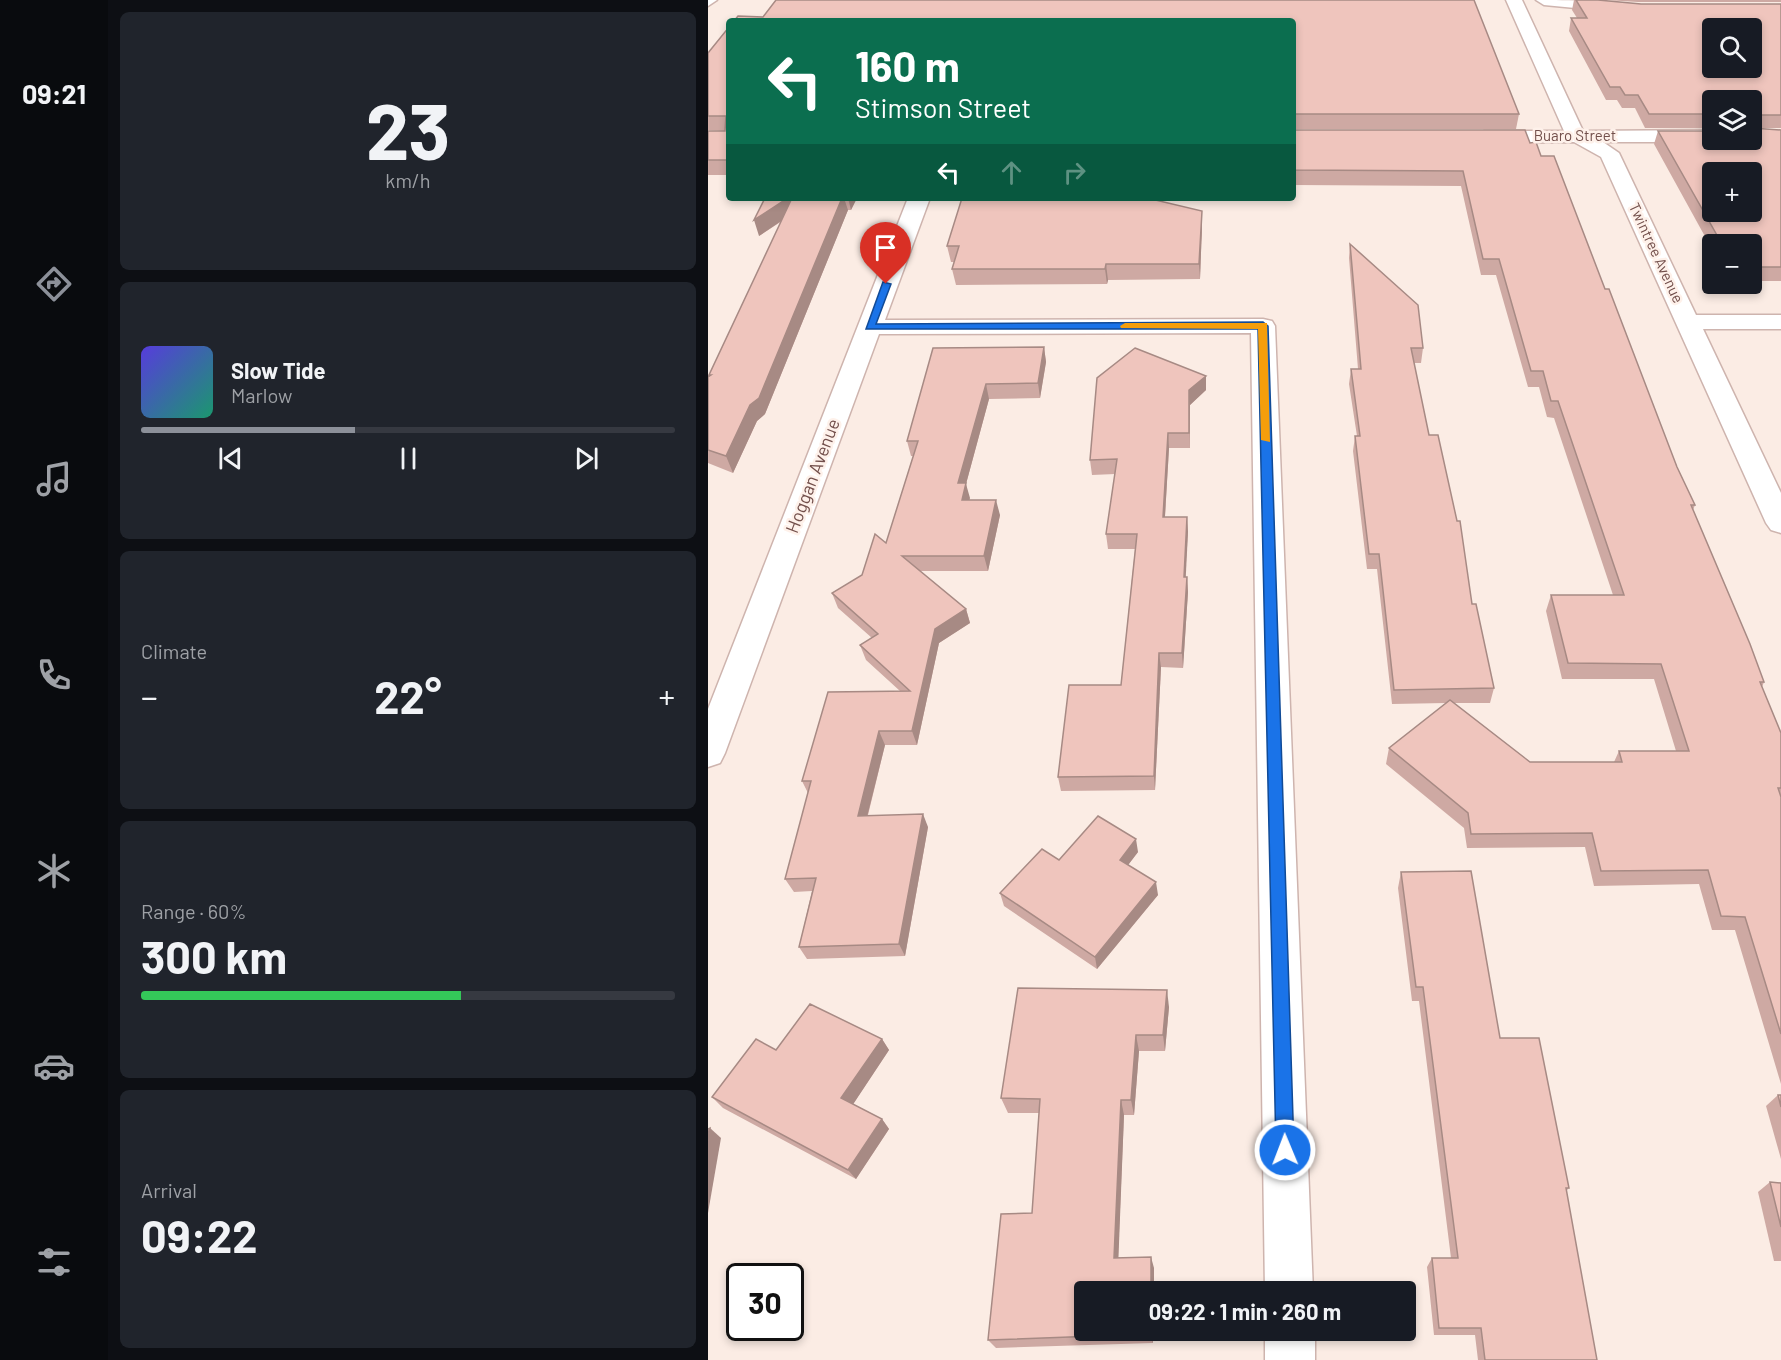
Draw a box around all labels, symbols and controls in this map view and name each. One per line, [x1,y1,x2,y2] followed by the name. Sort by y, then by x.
[1702,18,1762,294] map controls
[1702,18,1762,78] button: search
[855,40,960,90] text: 160 m
[756,42,834,120] icon: left
[22,77,86,109] text: 09:21
[366,82,450,176] text: 23
[1702,90,1762,150] button: layers
[855,91,1031,123] text: Stimson Street
[1534,126,1616,144] street label: Buaro Street
[932,156,965,189] icon: left
[995,156,1028,189] icon: ahead
[1058,156,1091,189] icon: right
[1702,162,1762,222] button: +
[385,168,431,192] text: km/h
[1626,200,1688,305] street label: Twintree Avenue
[860,222,911,284] pin
[869,231,902,264] icon: arrive
[1702,234,1762,294] button: −
[33,263,75,305] icon: directions
[231,357,326,383] text: Slow Tide
[231,383,292,407] text: Marlow
[780,415,844,536] street label: Hoggan Avenue
[214,442,247,475] icon: previous
[392,442,425,475] icon: pause
[570,442,603,475] icon: next
[33,458,75,500] icon: music
[141,639,207,663] text: Climate
[33,654,75,696] icon: phone
[374,669,442,723] text: 22°
[141,676,158,716] text: −
[658,676,675,716] text: +
[33,850,75,892] icon: climate
[141,899,246,923] text: Range · 60%
[141,929,287,983] text: 300 km
[33,1045,75,1087] icon: car
[1253,1118,1317,1182] position arrow
[141,1178,197,1202] text: Arrival
[141,1208,257,1262] text: 09:22
[33,1241,75,1283] icon: filters
[726,1263,804,1341] speed limit sign: 30
[1149,1298,1341,1324] text: 09:22 · 1 min · 260 m

